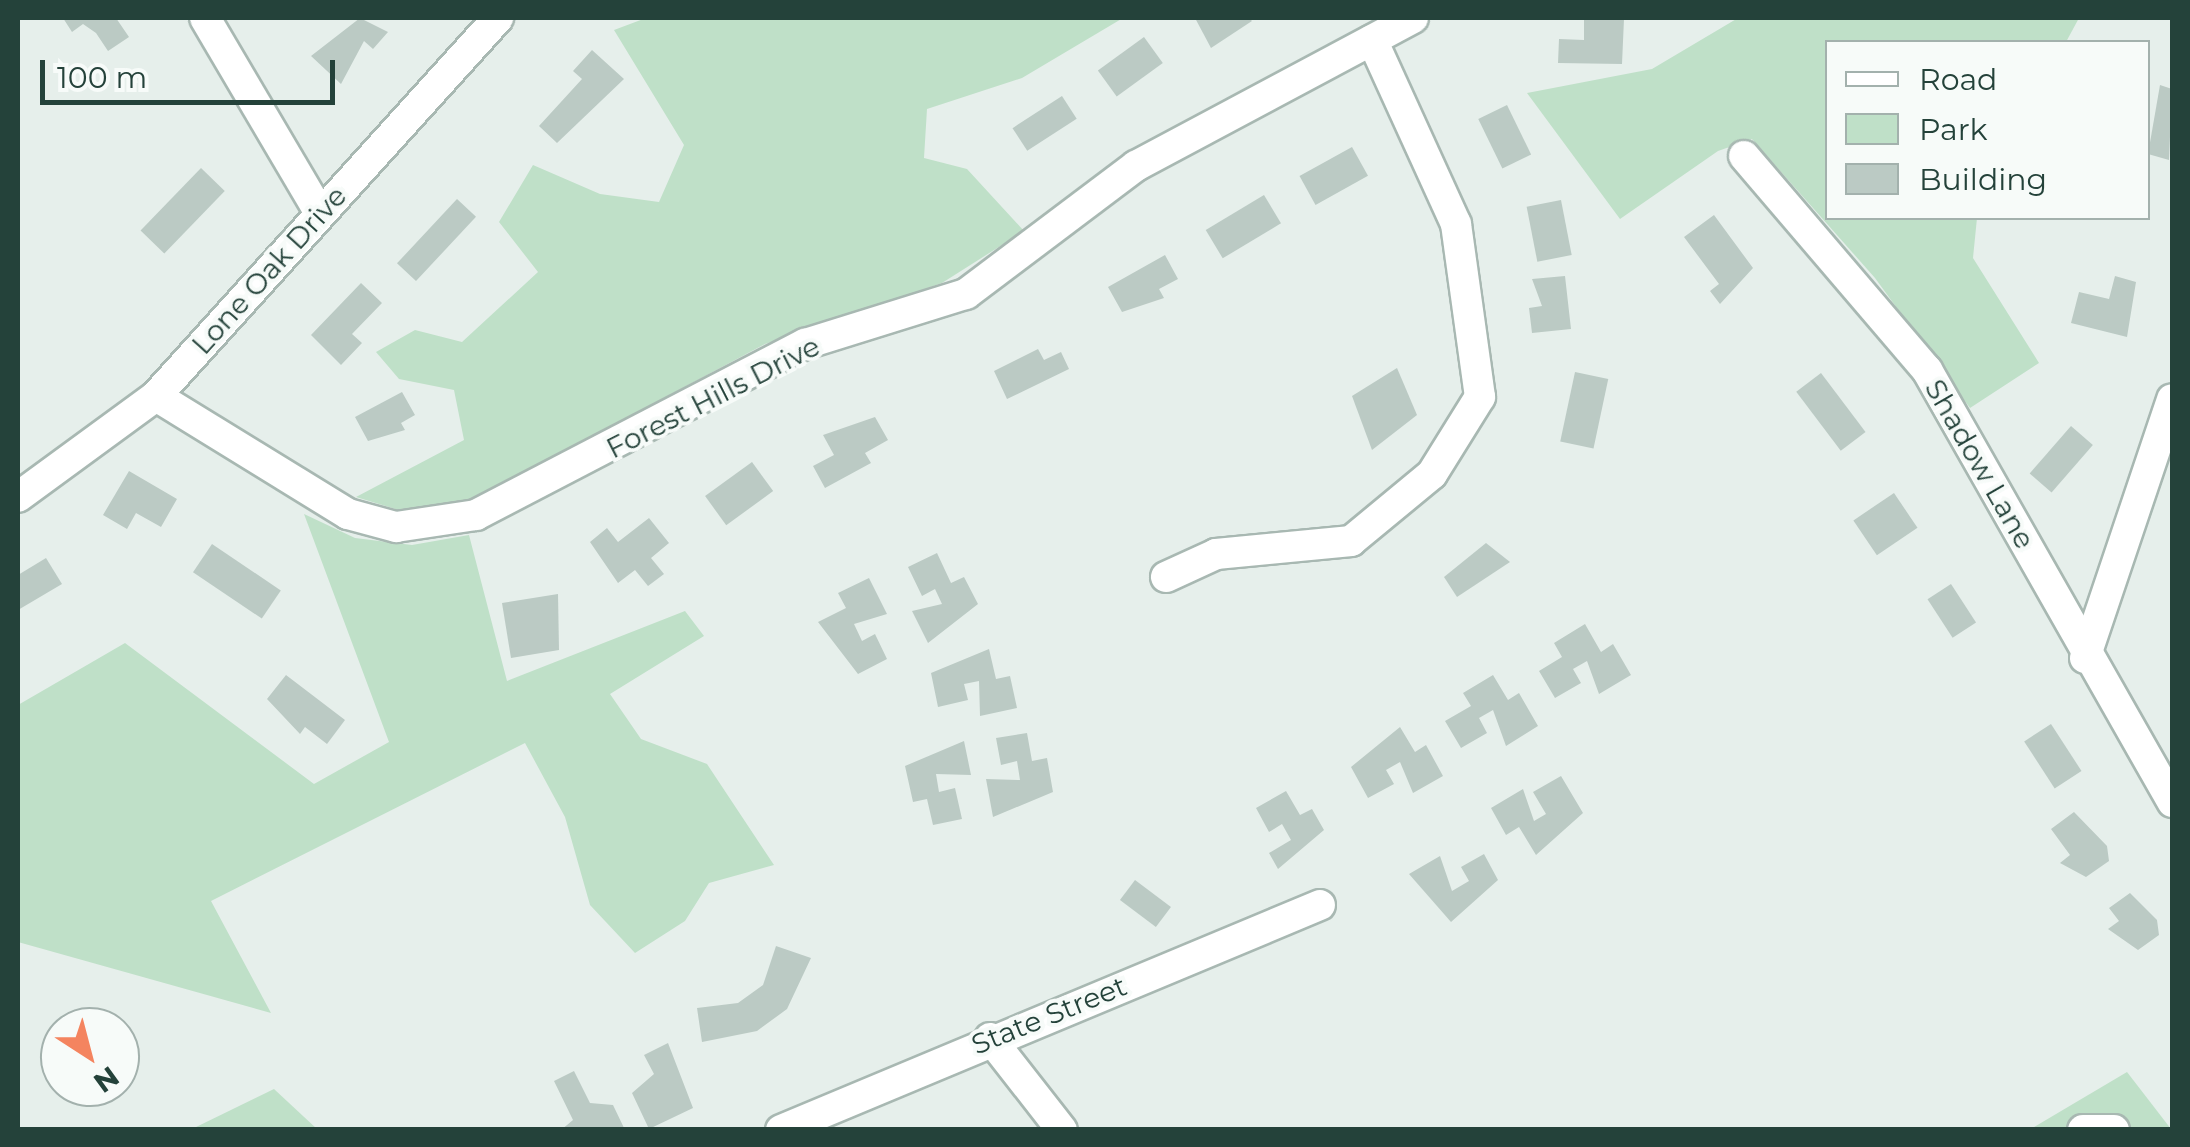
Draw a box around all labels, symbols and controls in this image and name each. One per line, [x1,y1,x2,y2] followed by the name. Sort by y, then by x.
[45,40,340,102] scale bar
[1825,40,2150,220] legend
[57,59,147,96] text: 100 m
[1919,61,1997,98] text: Road
[1919,111,1988,148] text: Park
[1919,161,2047,198] text: Building
[185,179,353,361] street label: Lone Oak Drive
[601,329,825,465] street label: Forest Hills Drive
[1918,374,2042,554] street label: Shadow Lane
[967,969,1131,1061] street label: State Street
[40,1007,140,1107] north arrow
[87,1059,126,1100] text: N

